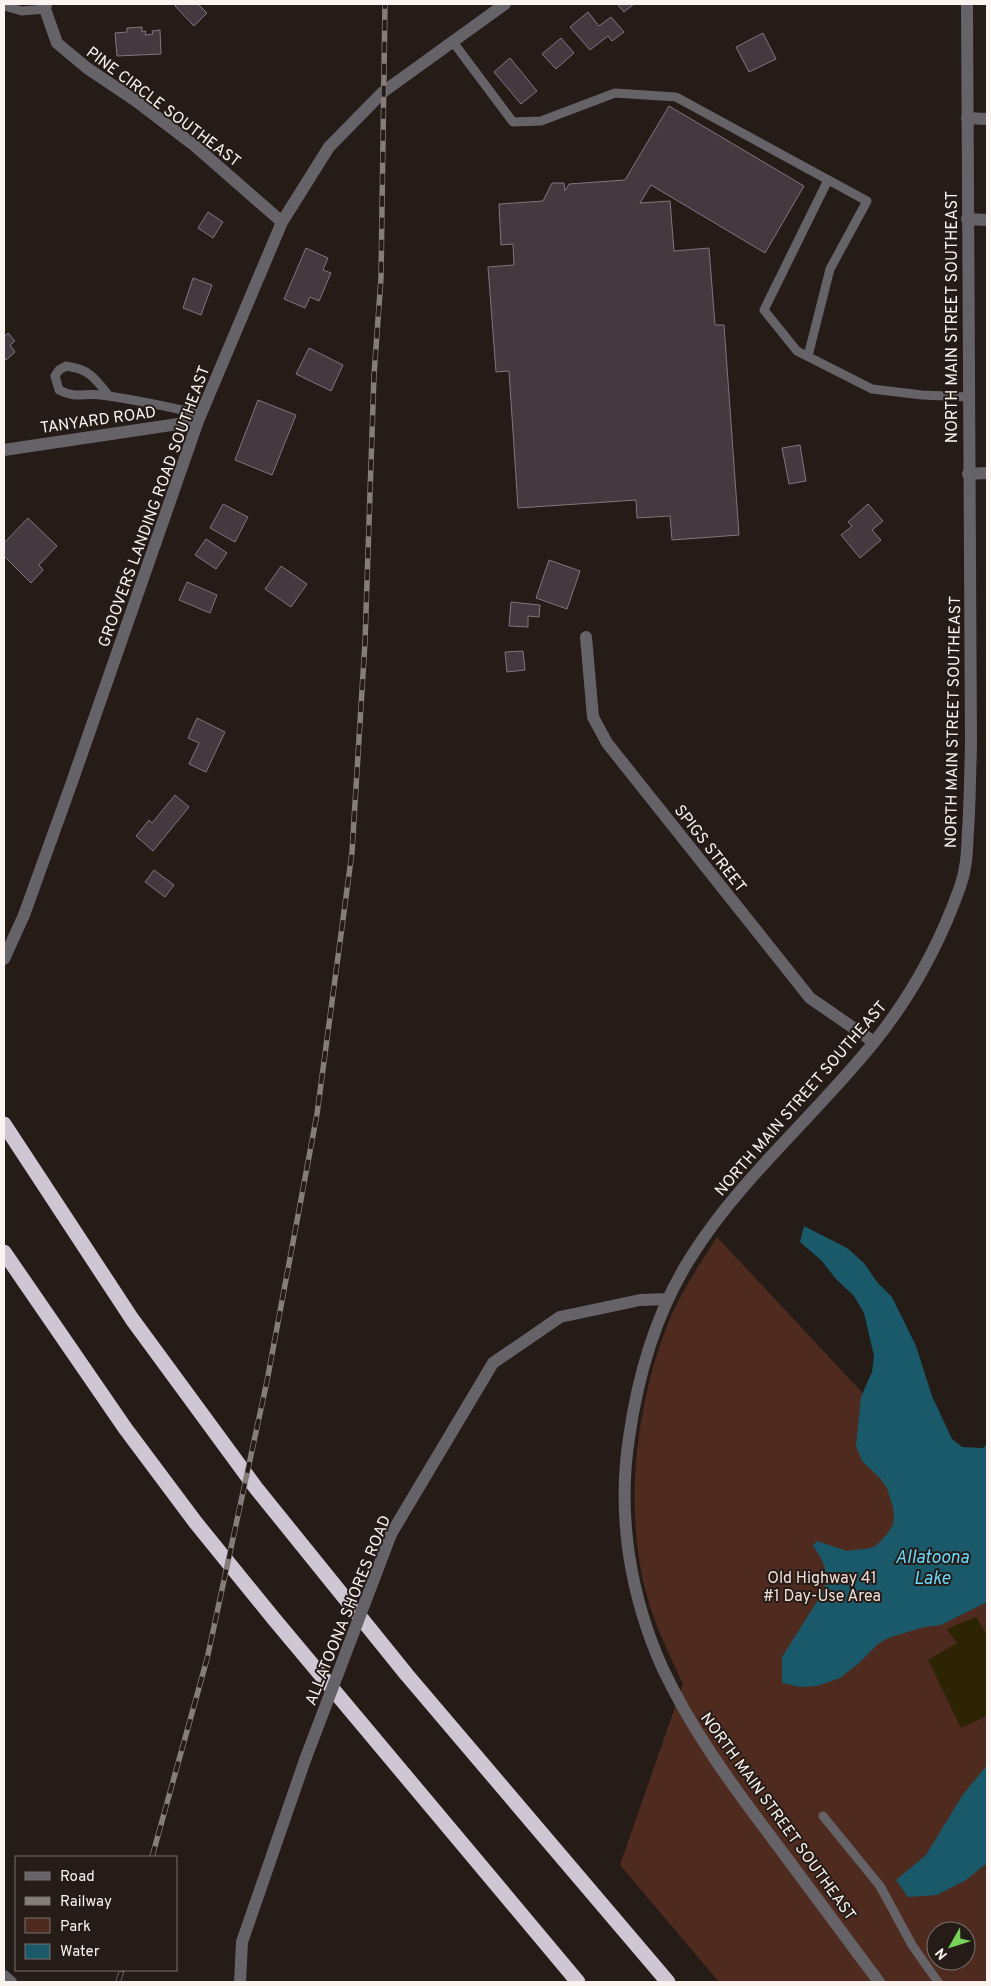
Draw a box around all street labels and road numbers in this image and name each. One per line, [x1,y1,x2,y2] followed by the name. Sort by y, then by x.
[82,43,244,172] street label: PINE CIRCLE SOUTHEAST
[943,191,963,443] street label: NORTH MAIN STREET SOUTHEAST
[94,363,215,650] street label: GROOVERS LANDING ROAD SOUTHEAST
[39,403,157,439] street label: TANYARD ROAD
[942,596,966,848] street label: NORTH MAIN STREET SOUTHEAST
[669,801,750,897] street label: SPIGS STREET
[711,998,892,1201] street label: NORTH MAIN STREET SOUTHEAST
[301,1513,396,1709] street label: ALLATOONA SHORES ROAD
[695,1709,860,1925] street label: NORTH MAIN STREET SOUTHEAST

